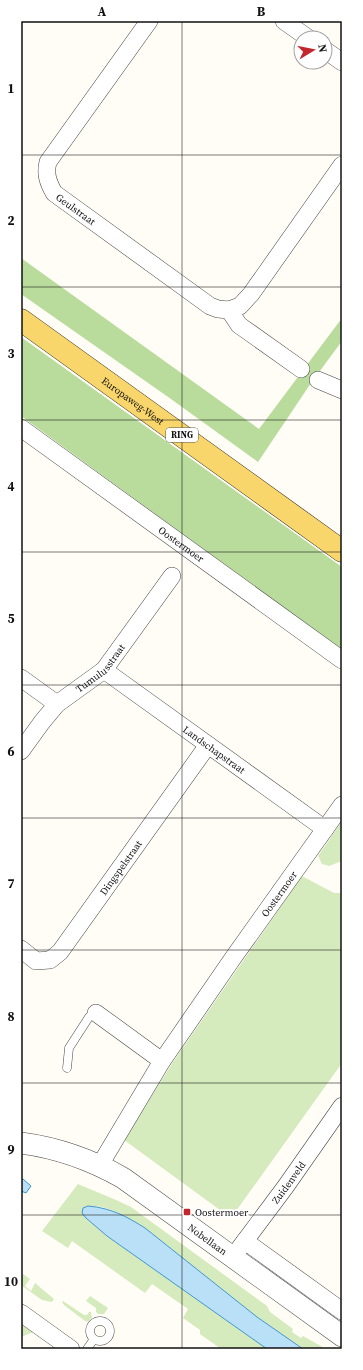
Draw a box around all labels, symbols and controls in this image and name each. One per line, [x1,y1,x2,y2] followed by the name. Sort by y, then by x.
[98,3,107,20] text: A
[257,3,266,20] text: B
[293,30,333,70] north arrow
[314,43,330,54] text: N
[7,80,15,97] text: 1
[54,190,99,228] street label: Geulstraat
[7,212,15,229] text: 2
[7,345,15,362] text: 3
[99,374,167,428] street label: Europaweg-West
[166,428,198,442] road number: RING
[7,478,15,495] text: 4
[156,523,208,565] street label: Oostermoer
[7,610,15,627] text: 5
[73,640,128,695] street label: Tumulusstraat
[181,723,249,777] street label: Landschapstraat
[7,743,15,760] text: 6
[96,837,145,897] street label: Dingspelstraat
[258,868,300,919] street label: Oostermoer
[7,875,15,892] text: 7
[7,1008,15,1025] text: 8
[7,1141,15,1158] text: 9
[269,1158,308,1206] street label: Zuidenveld
[195,1206,249,1219] place label: Oostermoer
[182,1207,192,1217] marker: Oostermoer
[185,1221,230,1258] street label: Nobellaan
[4,1273,18,1290] text: 10

